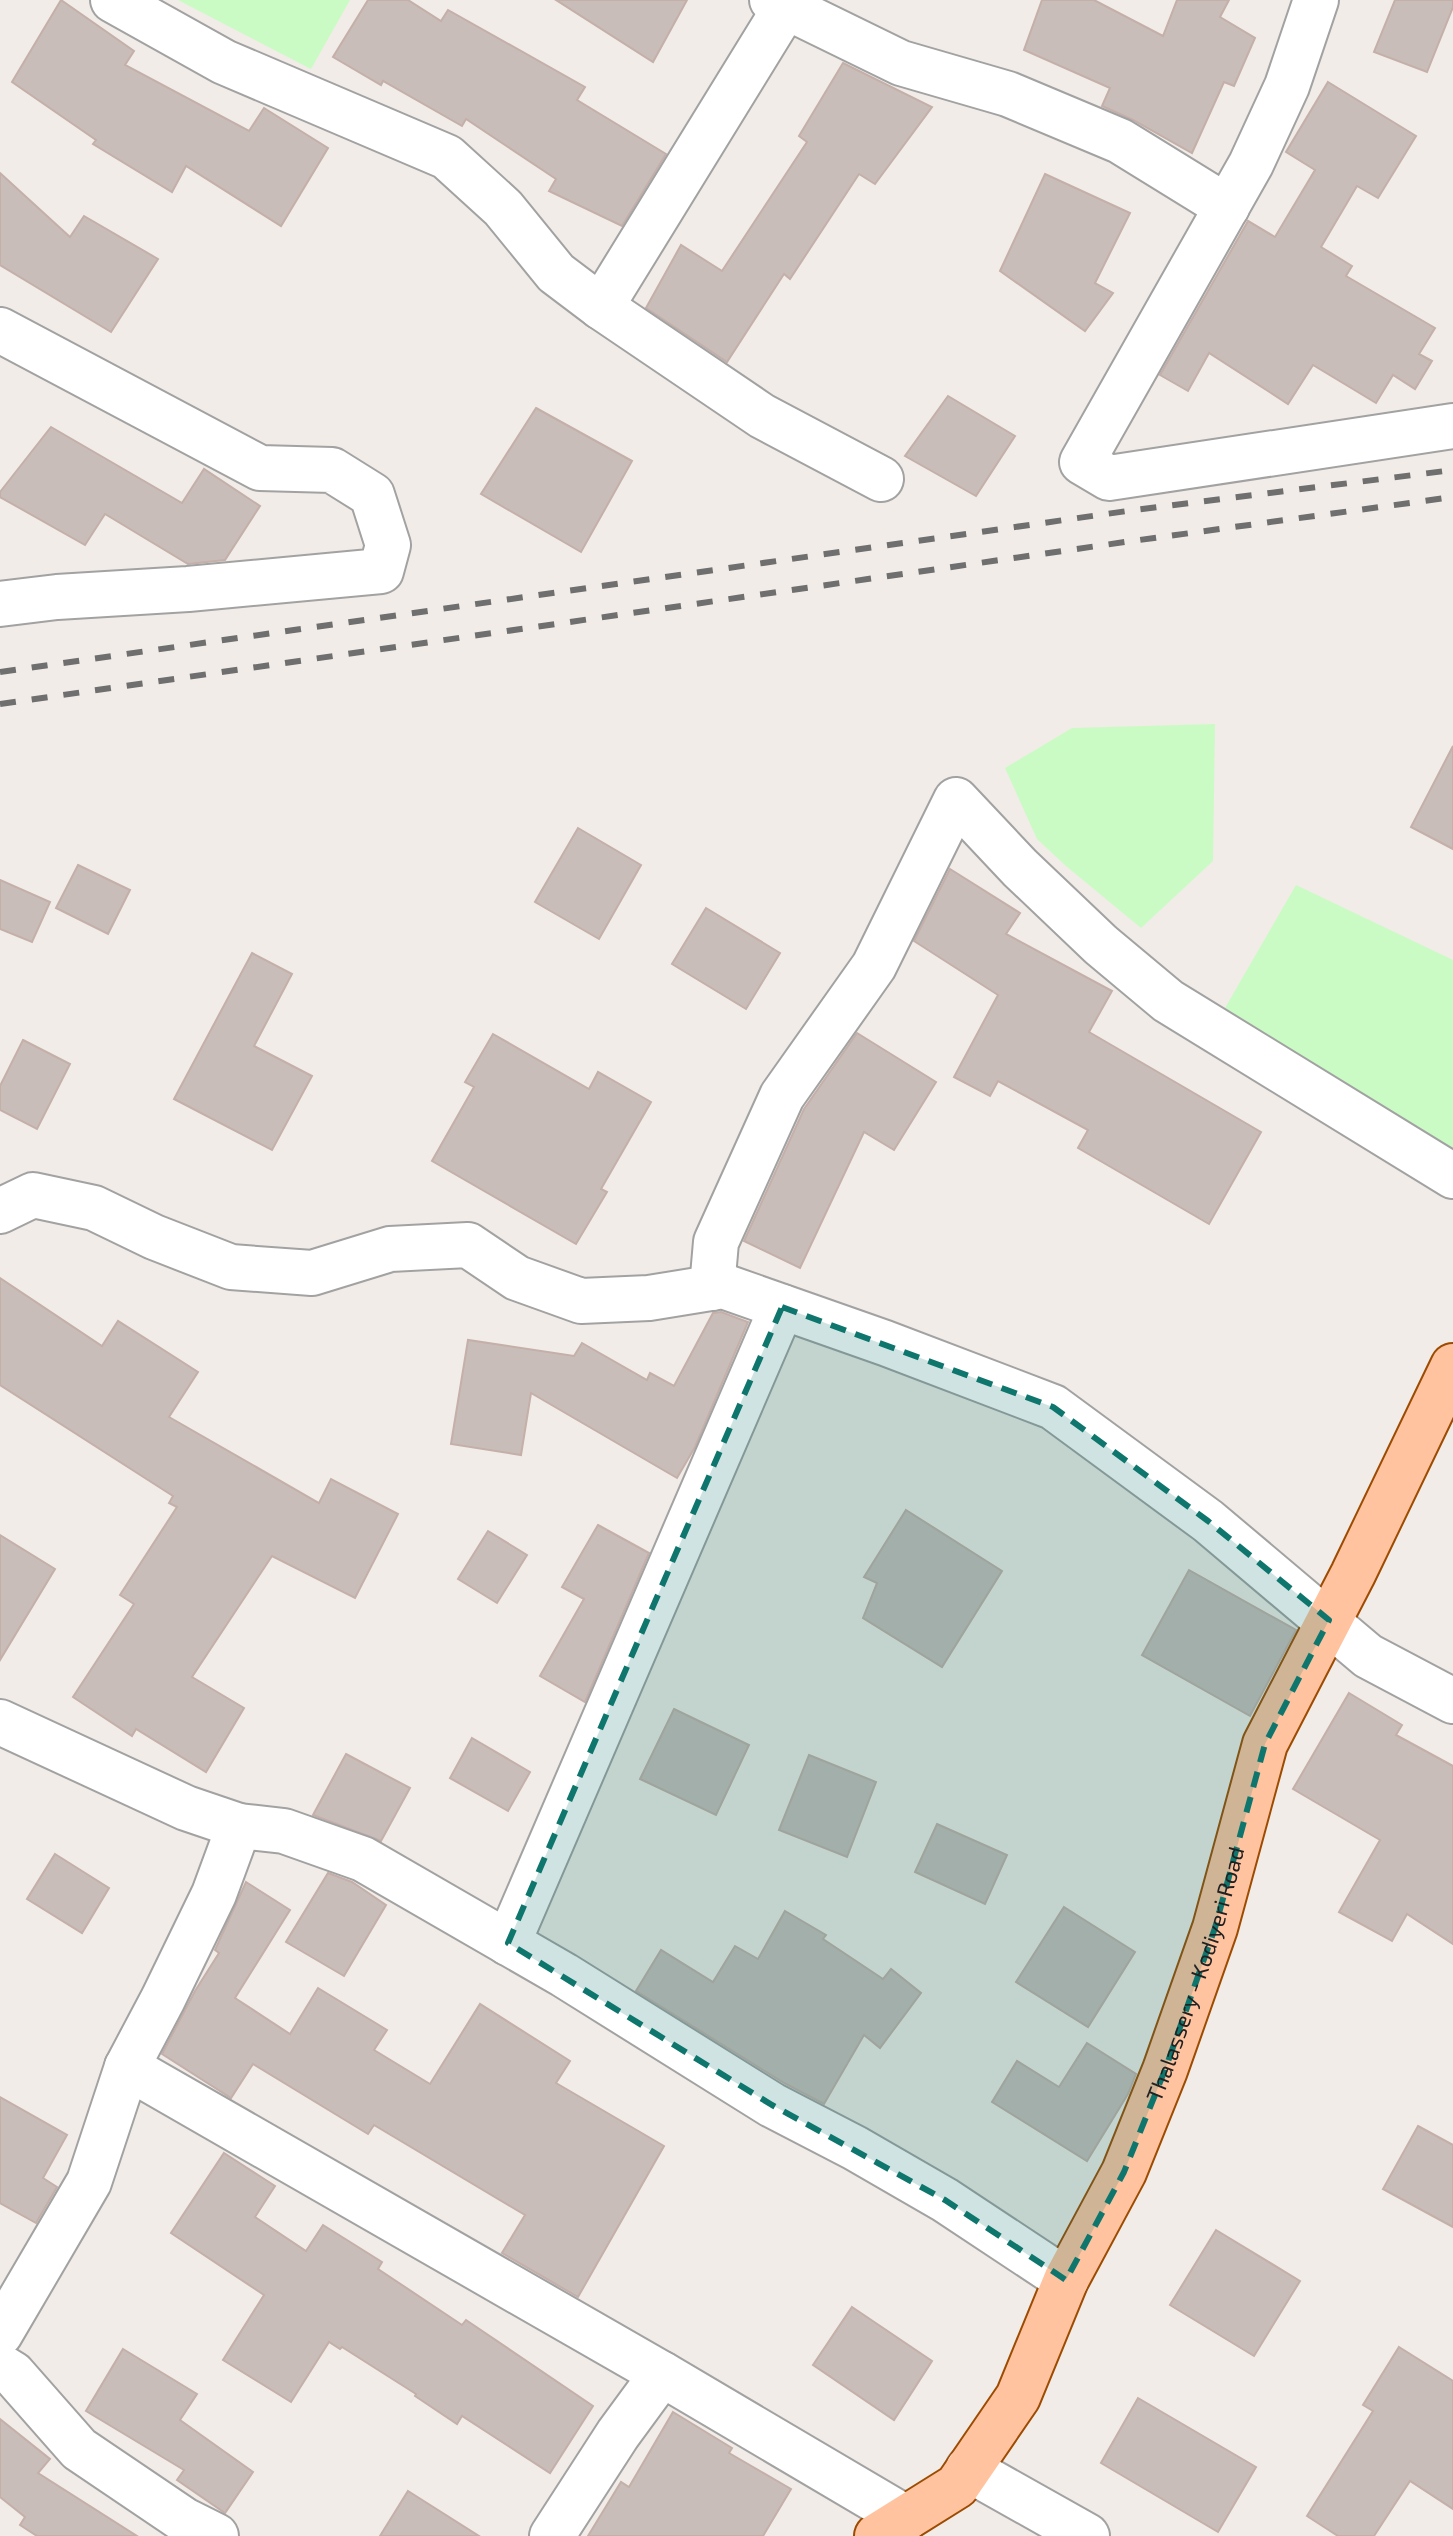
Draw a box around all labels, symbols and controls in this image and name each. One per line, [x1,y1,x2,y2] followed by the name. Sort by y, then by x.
[1140,1844,1249,2105] street label: Thalassery - Kodiyeri Road

